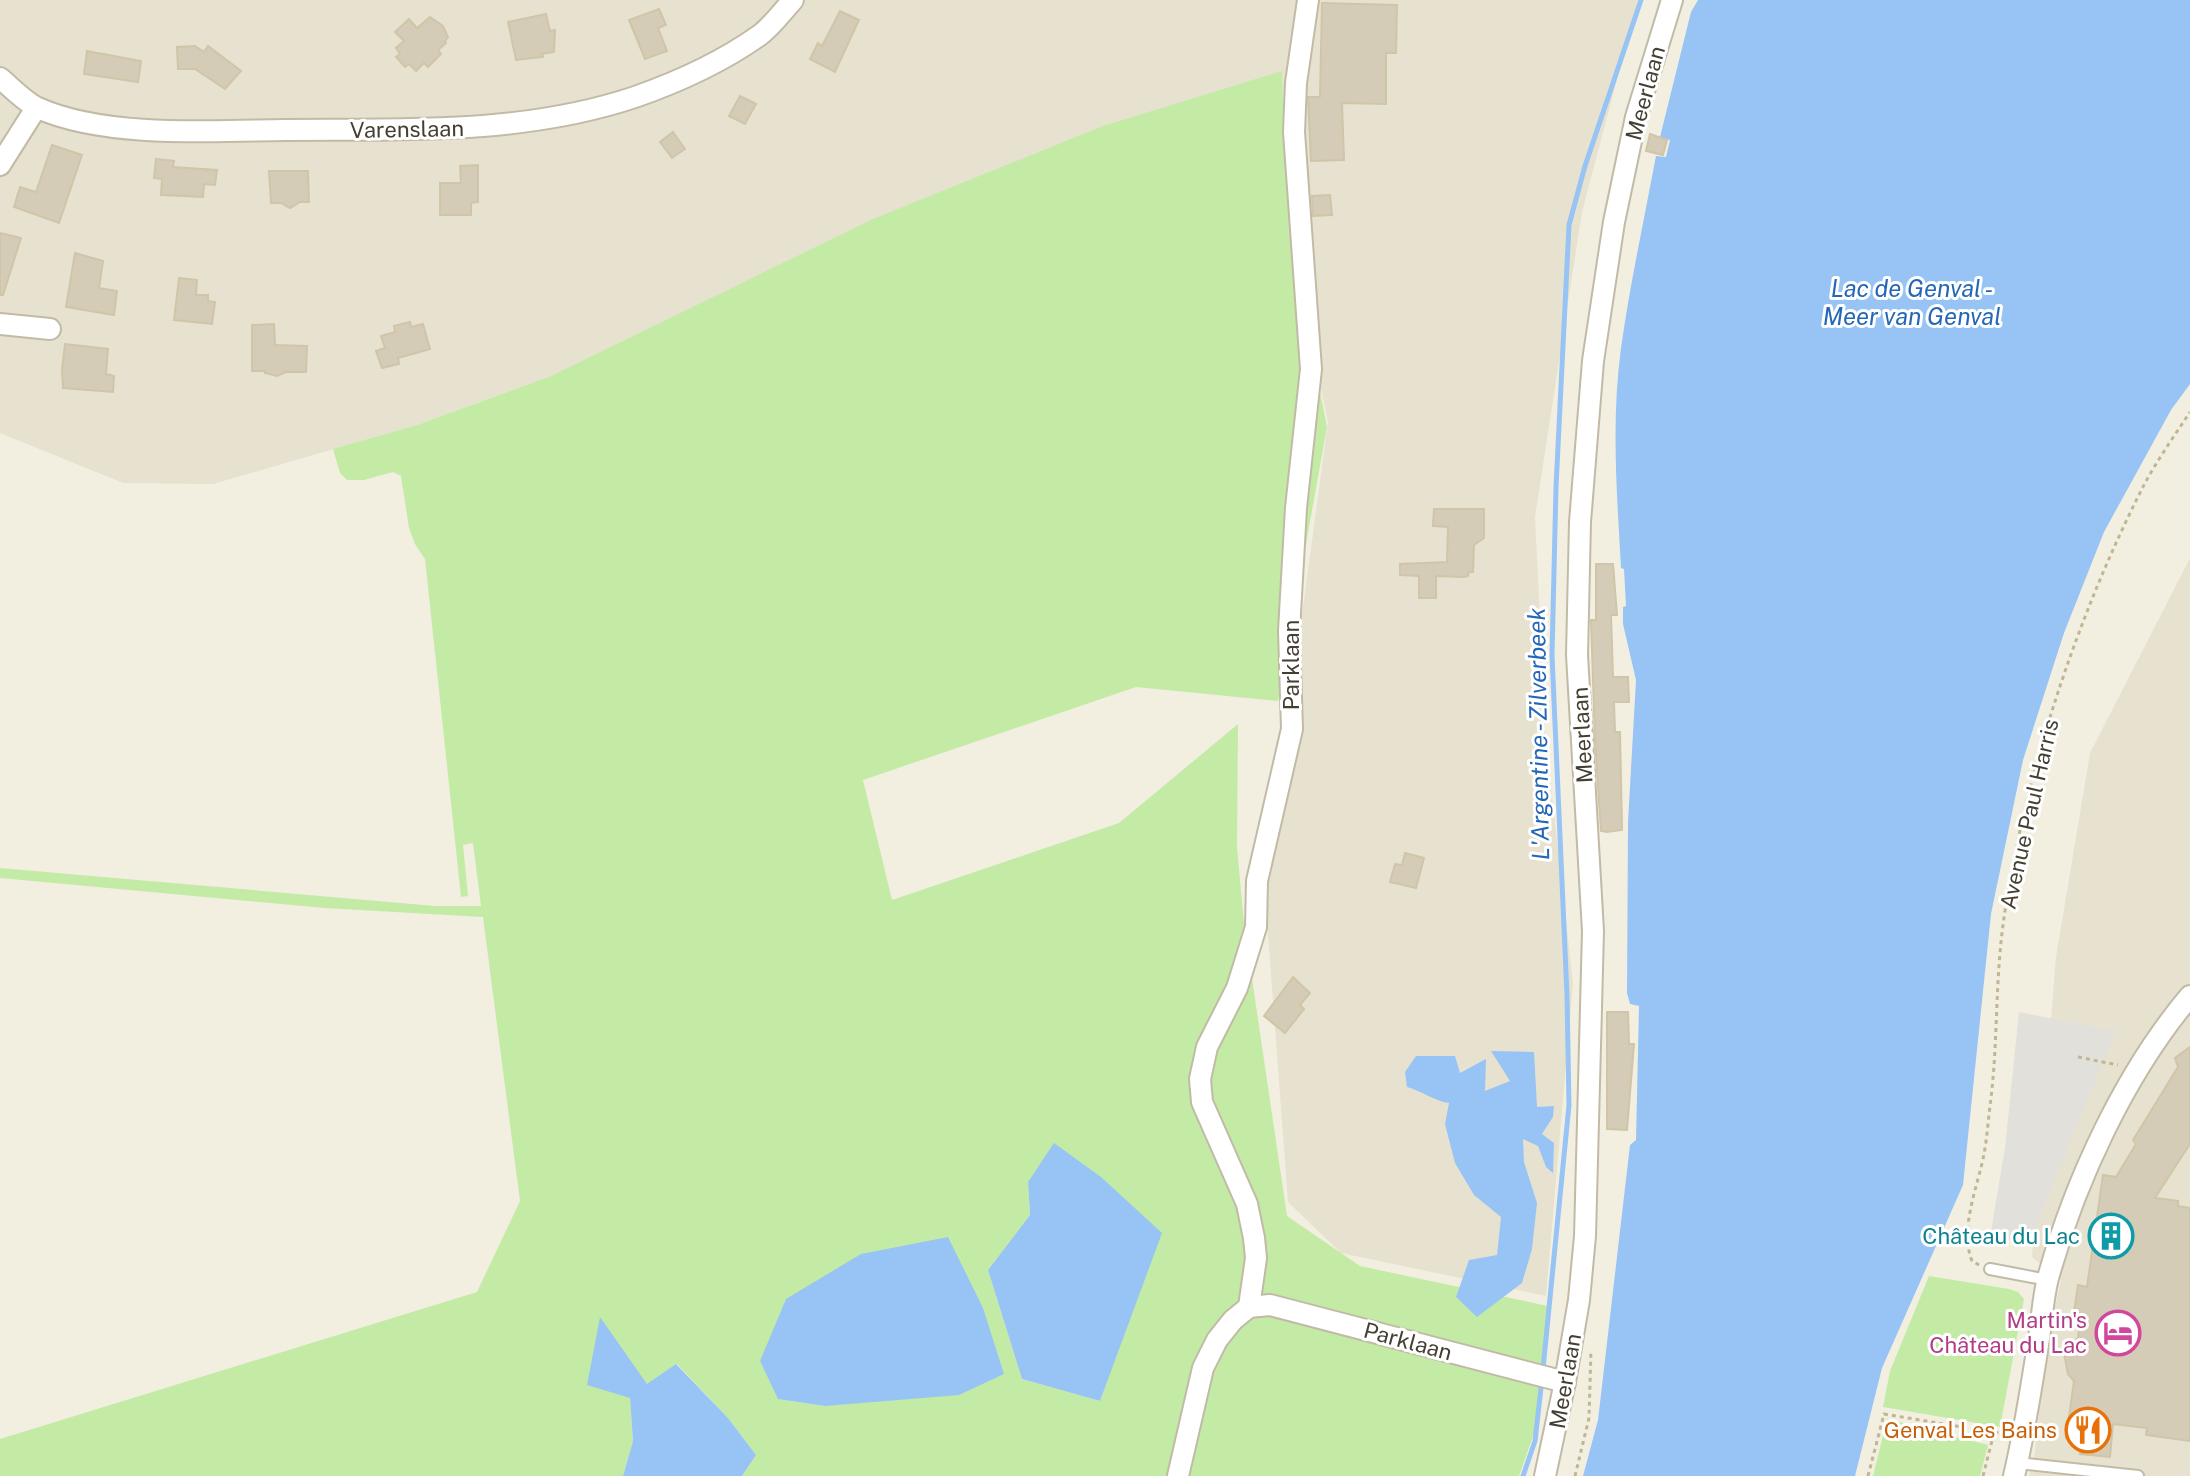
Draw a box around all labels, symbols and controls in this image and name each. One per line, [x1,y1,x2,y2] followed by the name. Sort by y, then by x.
[1620,43,1670,143] street label: Meerlaan
[350,115,464,143] street label: Varenslaan
[1823,274,2001,330] water label: Lac de Genval - Meer van Genval
[1522,607,1554,861] water label: L'Argentine - Zilverbeek
[1278,620,1304,710] street label: Parklaan
[1566,686,1598,784] street label: Meerlaan
[1994,716,2064,912] street label: Avenue Paul Harris
[2087,1212,2135,1260] building icon: Château du Lac
[1922,1223,2080,1249] place label: Château du Lac
[1929,1307,2087,1358] place label: Martin's Château du Lac
[2094,1309,2142,1357] hotel icon: Martin's Château du Lac
[1361,1317,1455,1365] street label: Parklaan
[1544,1331,1586,1431] street label: Meerlaan
[2064,1406,2112,1454] restaurant icon: Genval Les Bains
[1884,1417,2057,1443] place label: Genval Les Bains

